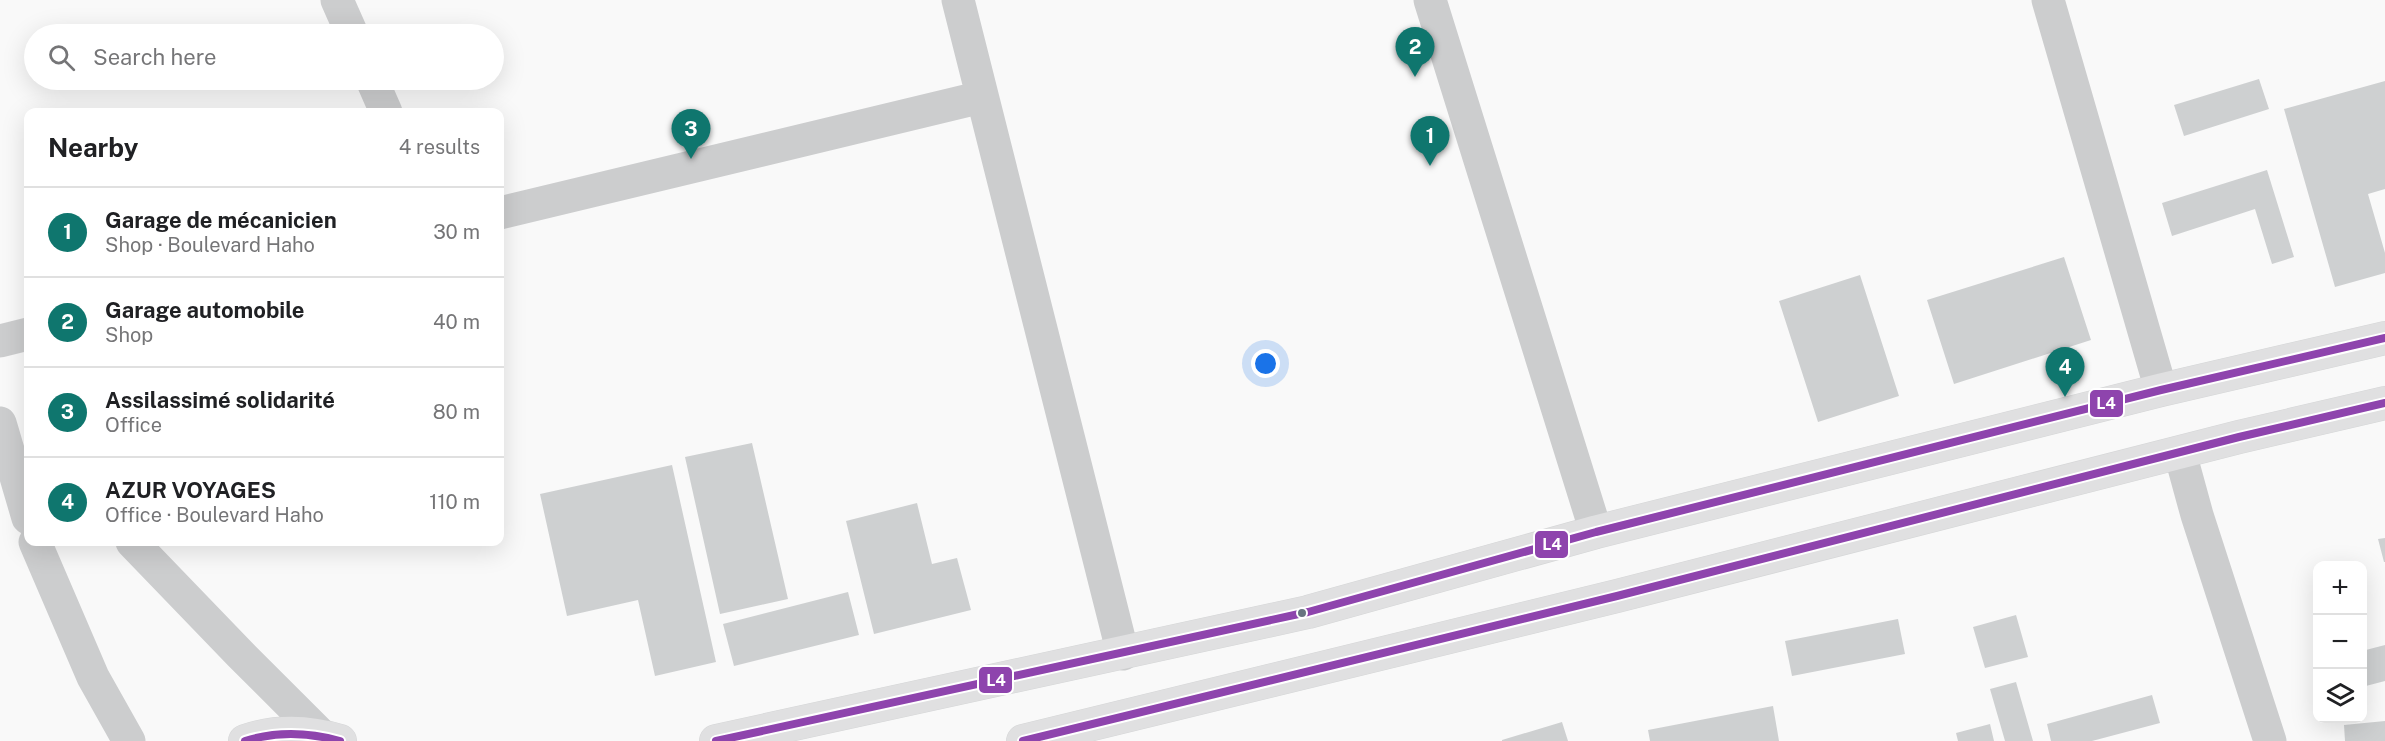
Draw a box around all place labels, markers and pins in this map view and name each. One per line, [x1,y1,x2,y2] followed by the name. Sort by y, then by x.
[1396,28,1434,77] pin: 2
[672,110,710,159] pin: 3
[1410,116,1450,166] pin: 1
[2046,348,2084,397] pin: 4
[1296,607,1308,619] unlabelled marker

